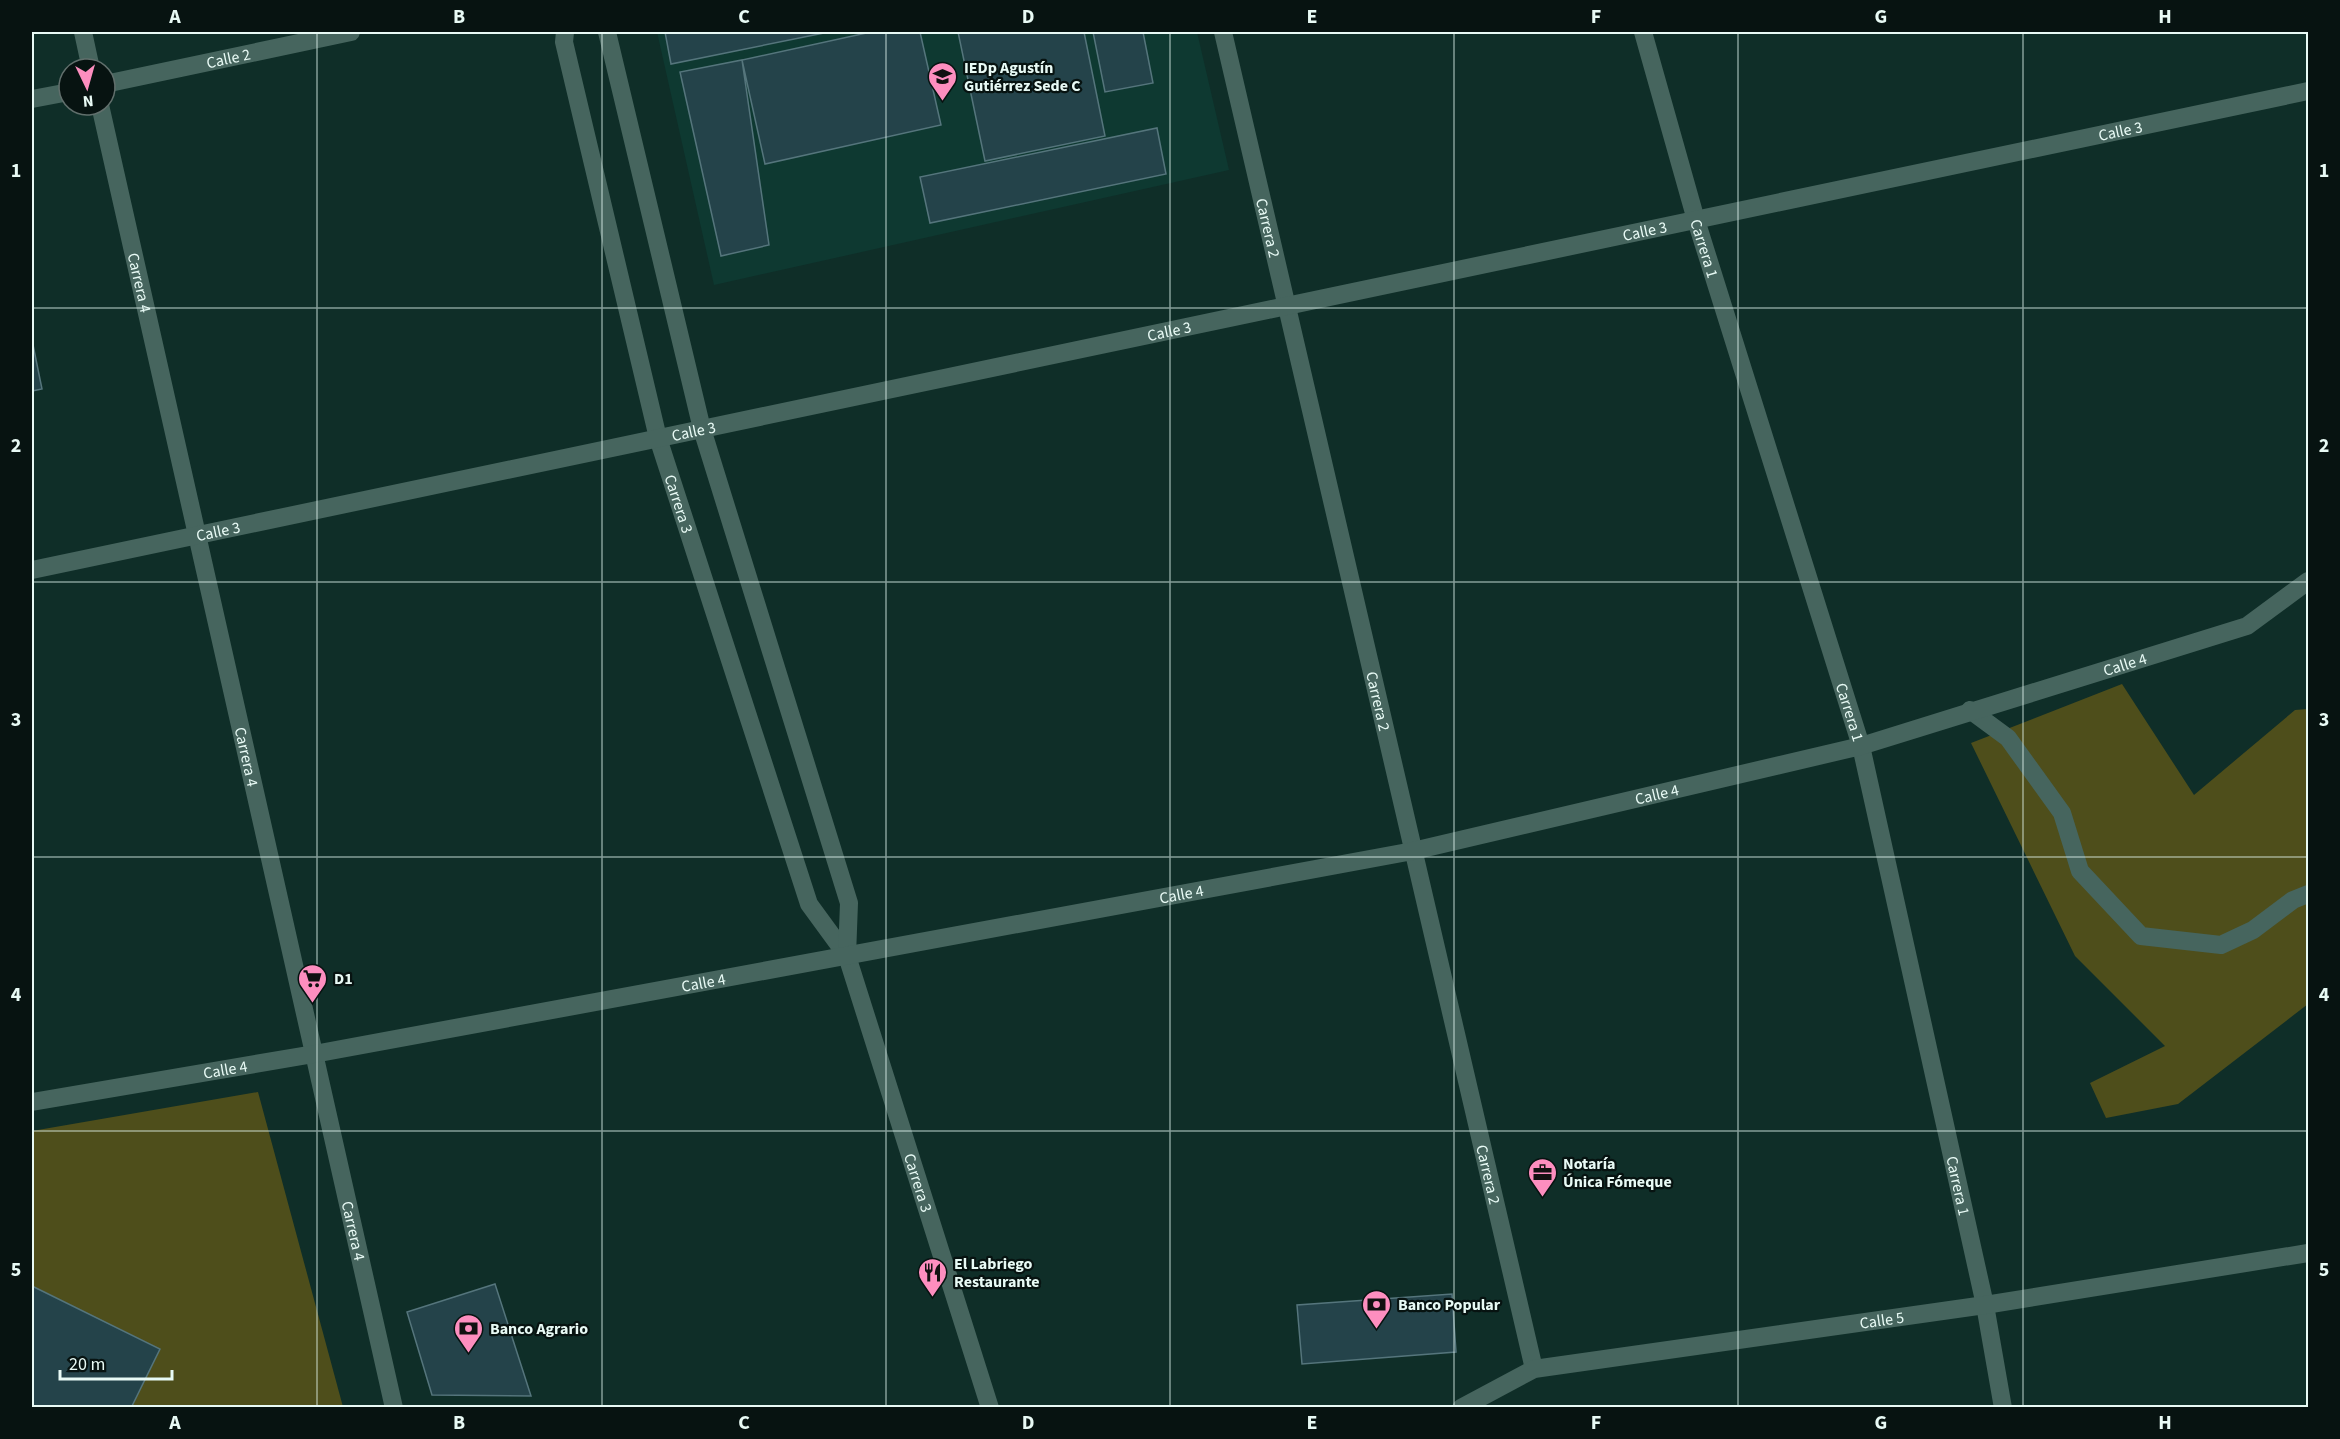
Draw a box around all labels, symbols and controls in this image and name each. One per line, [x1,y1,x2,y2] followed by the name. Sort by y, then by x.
[168,3,181,31] text: A
[453,3,465,31] text: B
[738,3,750,31] text: C
[1022,3,1034,31] text: D
[1307,3,1317,31] text: E
[1591,3,1601,31] text: F
[1875,3,1887,31] text: G
[2158,3,2172,31] text: H
[204,44,253,74] street label: Calle 2
[57,57,117,117] north arrow
[964,57,1081,97] place label: IEDp Agustín Gutiérrez Sede C
[927,60,959,102] school or university icon: IEDp Agustín Gutiérrez Sede C
[82,90,94,112] text: N
[2096,116,2145,147] street label: Calle 3
[11,157,21,185] text: 1
[2319,157,2329,185] text: 1
[1250,196,1285,260] street label: Carrera 2
[1621,216,1669,247] street label: Calle 3
[1684,216,1723,281] street label: Carrera 1
[122,251,156,315] street label: Carrera 4
[1145,316,1193,347] street label: Calle 3
[670,416,718,447] street label: Calle 3
[11,432,21,460] text: 2
[2319,432,2329,460] text: 2
[659,472,698,536] street label: Carrera 3
[194,516,242,547] street label: Calle 3
[2101,648,2150,682] street label: Calle 4
[1360,669,1395,733] street label: Carrera 2
[1830,680,1869,745] street label: Carrera 1
[11,706,21,734] text: 3
[2319,706,2329,734] text: 3
[229,725,263,789] street label: Carrera 4
[1633,779,1681,811] street label: Calle 4
[1158,880,1205,910] street label: Calle 4
[297,962,329,1004] supermarket icon: D1
[334,968,353,990] place label: D1
[680,968,727,998] street label: Calle 4
[11,981,22,1009] text: 4
[2319,981,2330,1009] text: 4
[202,1056,249,1085] street label: Calle 4
[1470,1143,1505,1207] street label: Carrera 2
[898,1151,937,1215] street label: Carrera 3
[1563,1153,1672,1193] place label: Notaría Única Fómeque
[1940,1154,1975,1218] street label: Carrera 1
[1526,1156,1558,1198] office icon: Notaría Única Fómeque
[336,1199,370,1263] street label: Carrera 4
[954,1253,1040,1293] place label: El Labriego Restaurante
[11,1256,21,1284] text: 5
[917,1256,949,1298] restaurant icon: El Labriego Restaurante
[2319,1256,2329,1284] text: 5
[1361,1288,1393,1330] bank icon: Banco Popular
[1398,1294,1501,1316] place label: Banco Popular
[1858,1307,1906,1335] street label: Calle 5
[453,1312,485,1354] bank icon: Banco Agrario
[490,1318,588,1340] place label: Banco Agrario
[60,1343,172,1381] scale bar
[69,1352,105,1377] text: 20 m
[168,1409,181,1437] text: A
[453,1409,465,1437] text: B
[738,1409,750,1437] text: C
[1022,1409,1034,1437] text: D
[1307,1409,1317,1437] text: E
[1591,1409,1601,1437] text: F
[1875,1409,1887,1437] text: G
[2158,1409,2172,1437] text: H

